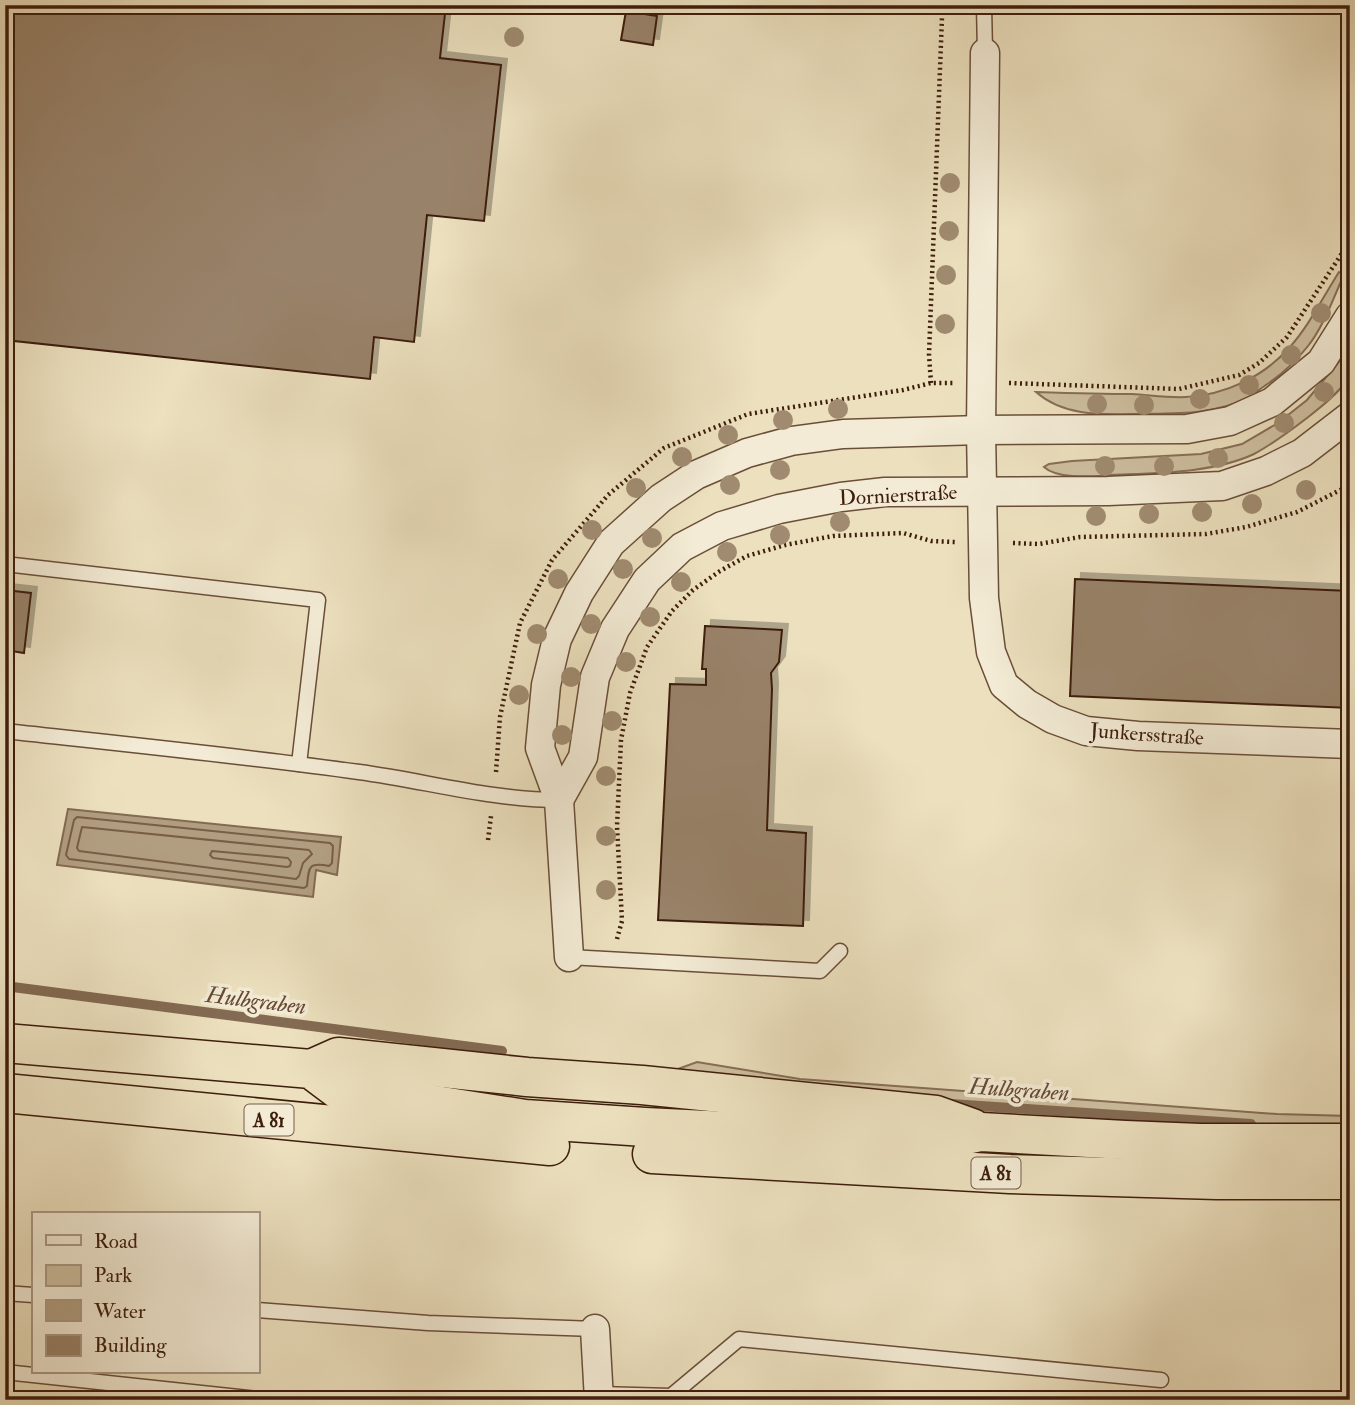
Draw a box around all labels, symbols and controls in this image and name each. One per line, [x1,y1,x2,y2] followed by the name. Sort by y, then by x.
[838,479,958,512] street label: Dornierstraße
[1088,717,1205,752] street label: Junkersstraße
[203,980,308,1021] water label: Hulbgraben
[967,1071,1070,1107] water label: Hulbgraben
[244,1104,294,1136] road number: A 81
[972,1158,1020,1189] road number: A 81
[32,1212,259,1374] legend
[94,1228,139,1255] text: Road
[94,1262,132,1289] text: Park
[93,1298,146,1325] text: Water
[94,1332,167,1359] text: Building

